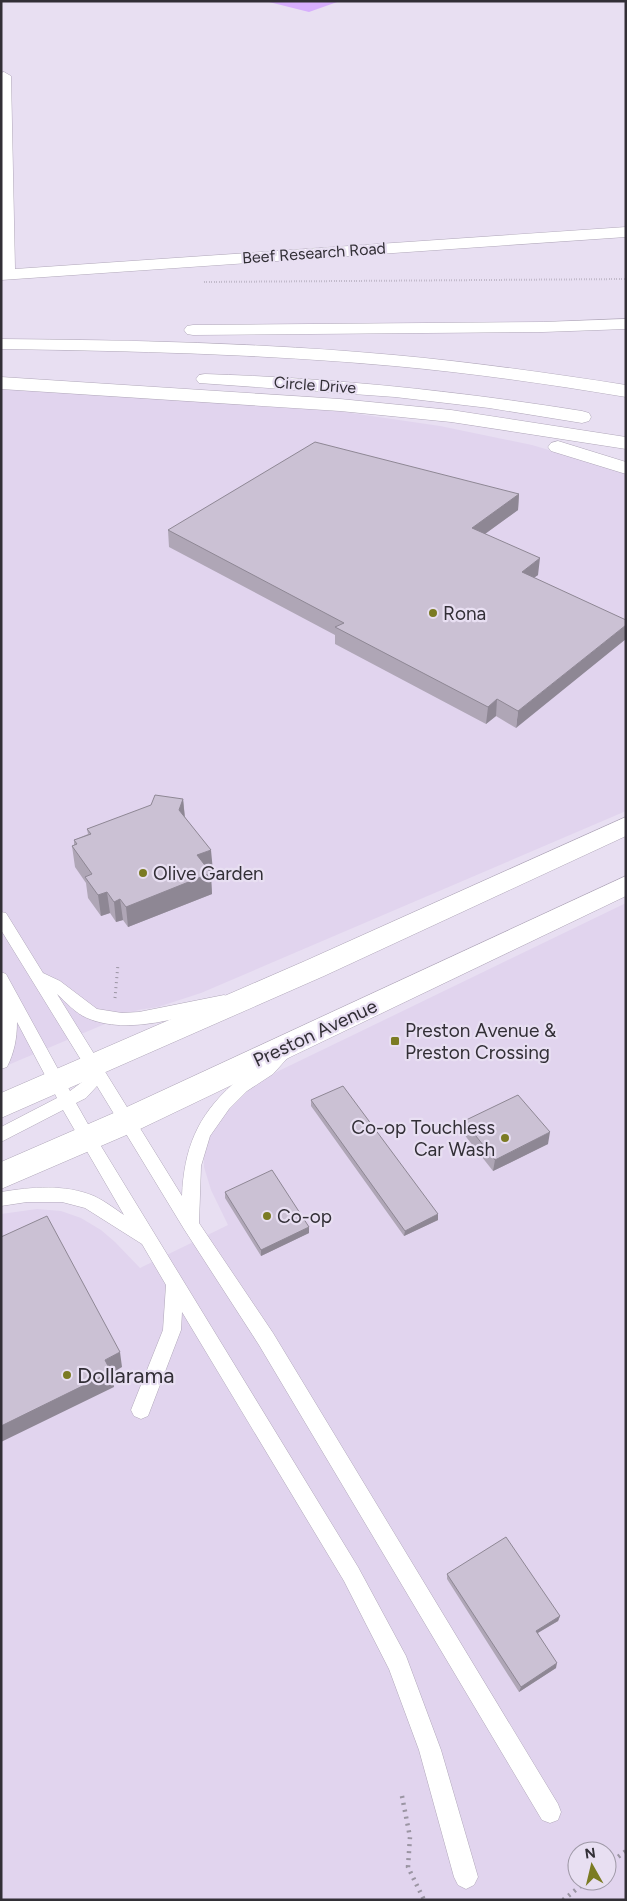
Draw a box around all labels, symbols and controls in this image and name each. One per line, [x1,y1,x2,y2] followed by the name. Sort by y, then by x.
[242,239,386,267] street label: Beef Research Road
[273,373,357,397] street label: Circle Drive
[443,602,486,625] place label: Rona
[427,607,439,619] marker: Rona
[153,862,264,885] place label: Olive Garden
[137,867,149,879] marker: Olive Garden
[249,994,381,1072] street label: Preston Avenue
[405,1019,557,1064] place label: Preston Avenue & Preston Crossing
[389,1035,401,1047] marker: Preston Avenue & Preston Crossing
[351,1116,495,1161] place label: Co-op Touchless Car Wash
[499,1132,511,1144] marker: Co-op Touchless Car Wash
[277,1205,332,1228] place label: Co-op
[261,1210,273,1222] marker: Co-op
[77,1362,174,1389] place label: Dollarama
[61,1369,73,1381] marker: Dollarama
[567,1841,617,1891] north arrow
[584,1844,597,1863] text: N

